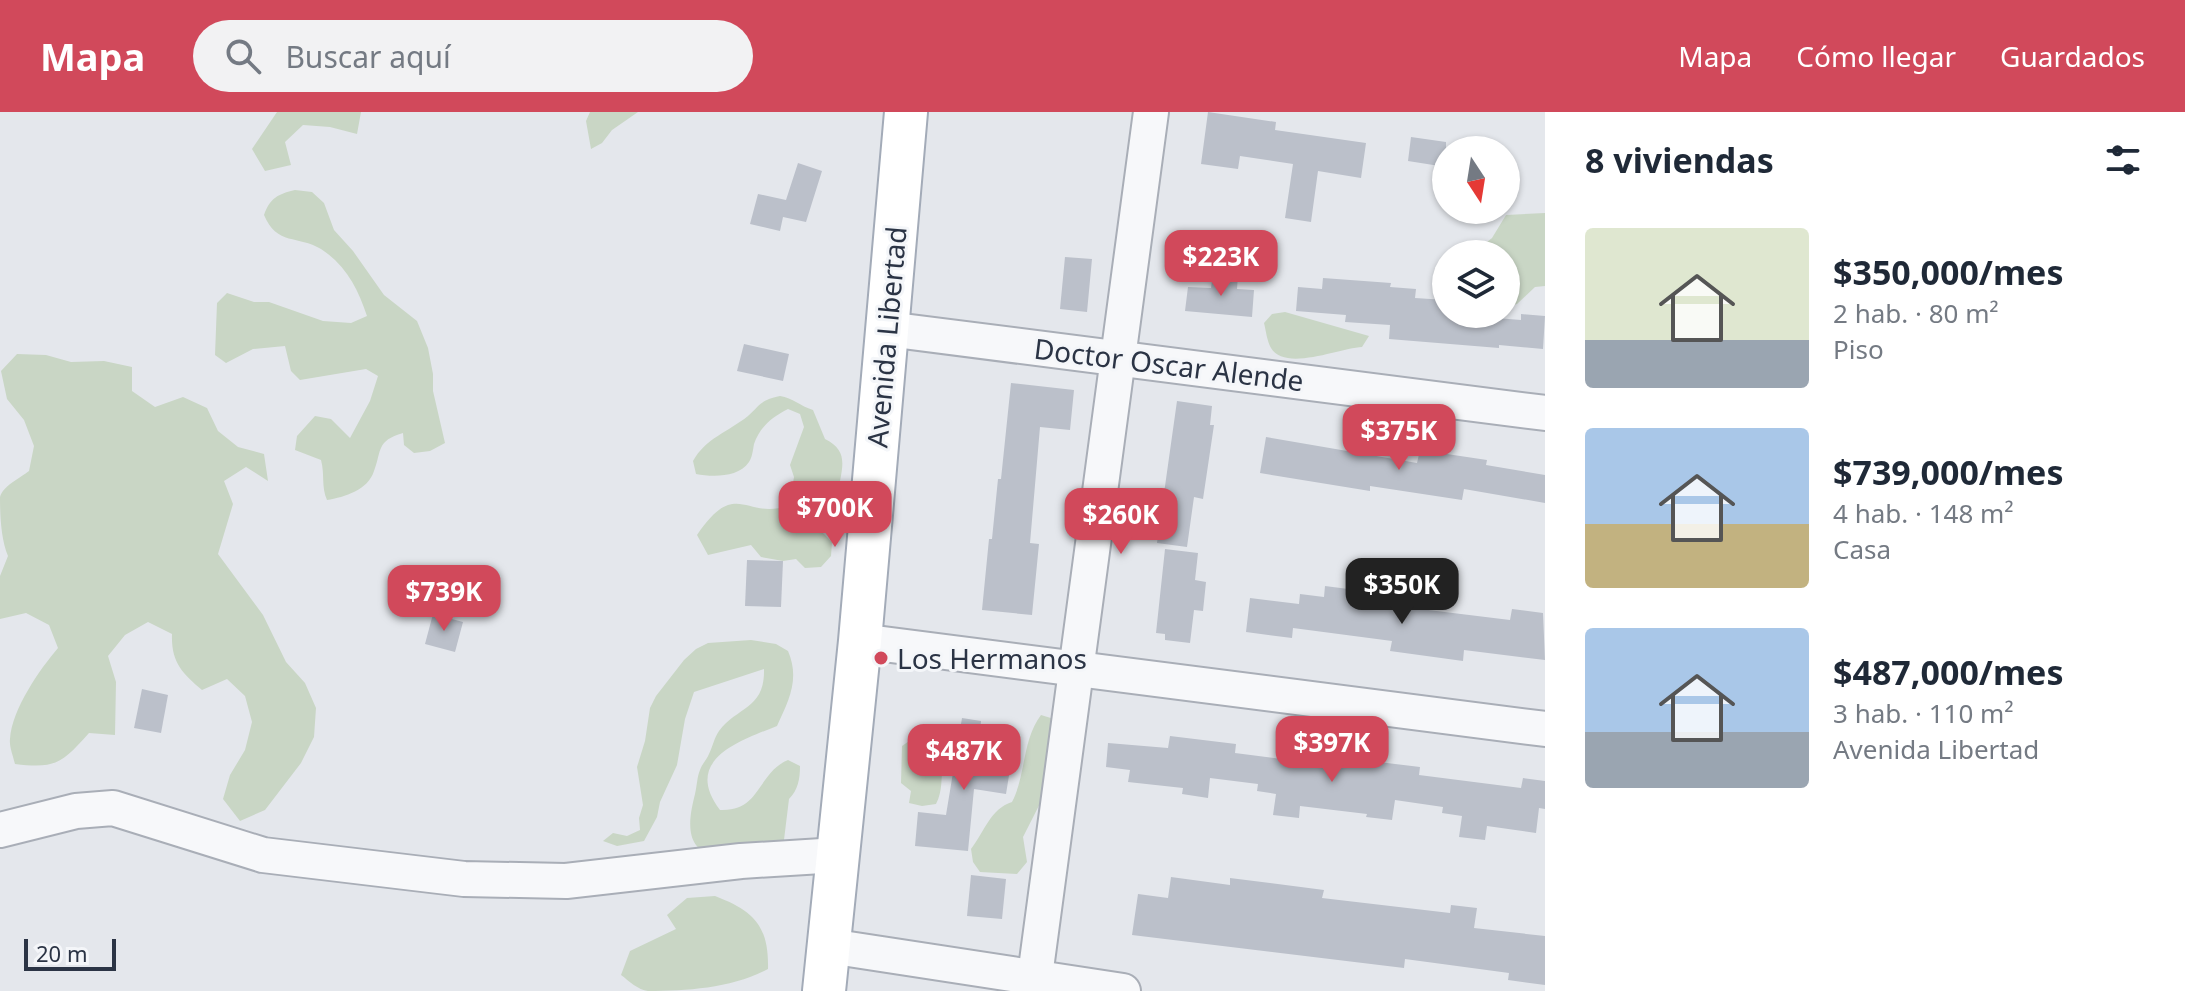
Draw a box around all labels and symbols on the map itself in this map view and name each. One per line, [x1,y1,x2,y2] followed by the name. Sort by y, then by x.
[1432,136,1520,224] north arrow
[857,225,915,449] street label: Avenida Libertad
[1165,230,1277,298] pin: $223K
[1032,329,1306,399] street label: Doctor Oscar Alende
[1343,404,1455,472] pin: $375K
[779,481,891,549] pin: $700K
[1065,488,1177,556] pin: $260K
[1346,558,1458,626] pin: $350K
[388,565,500,633] pin: $739K
[897,639,1087,677] place label: Los Hermanos
[872,649,890,667] marker: Los Hermanos
[1276,716,1388,784] pin: $397K
[908,724,1020,792] pin: $487K
[24,935,116,971] scale bar

